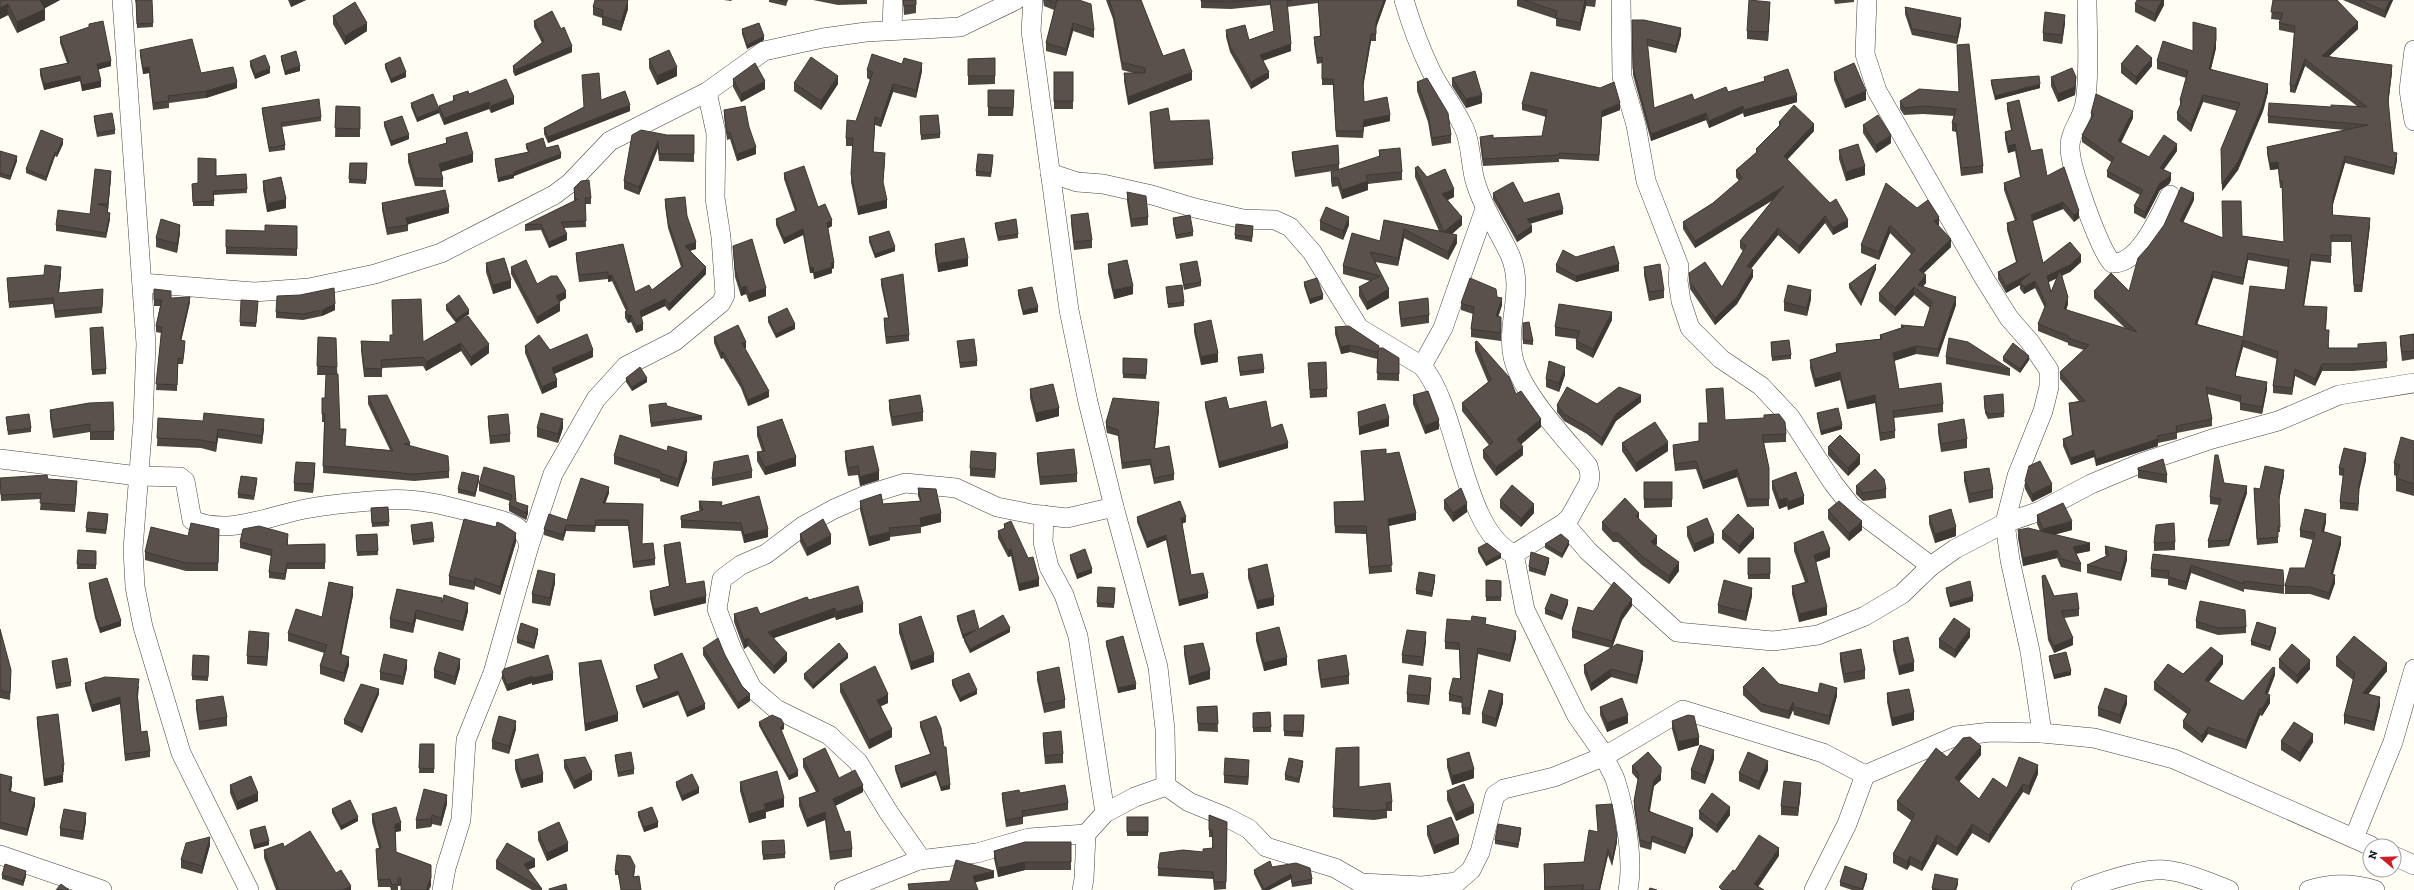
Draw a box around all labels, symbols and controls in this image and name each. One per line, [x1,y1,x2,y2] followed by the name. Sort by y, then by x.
[2362,838,2402,878] north arrow
[2366,848,2381,861] text: N

